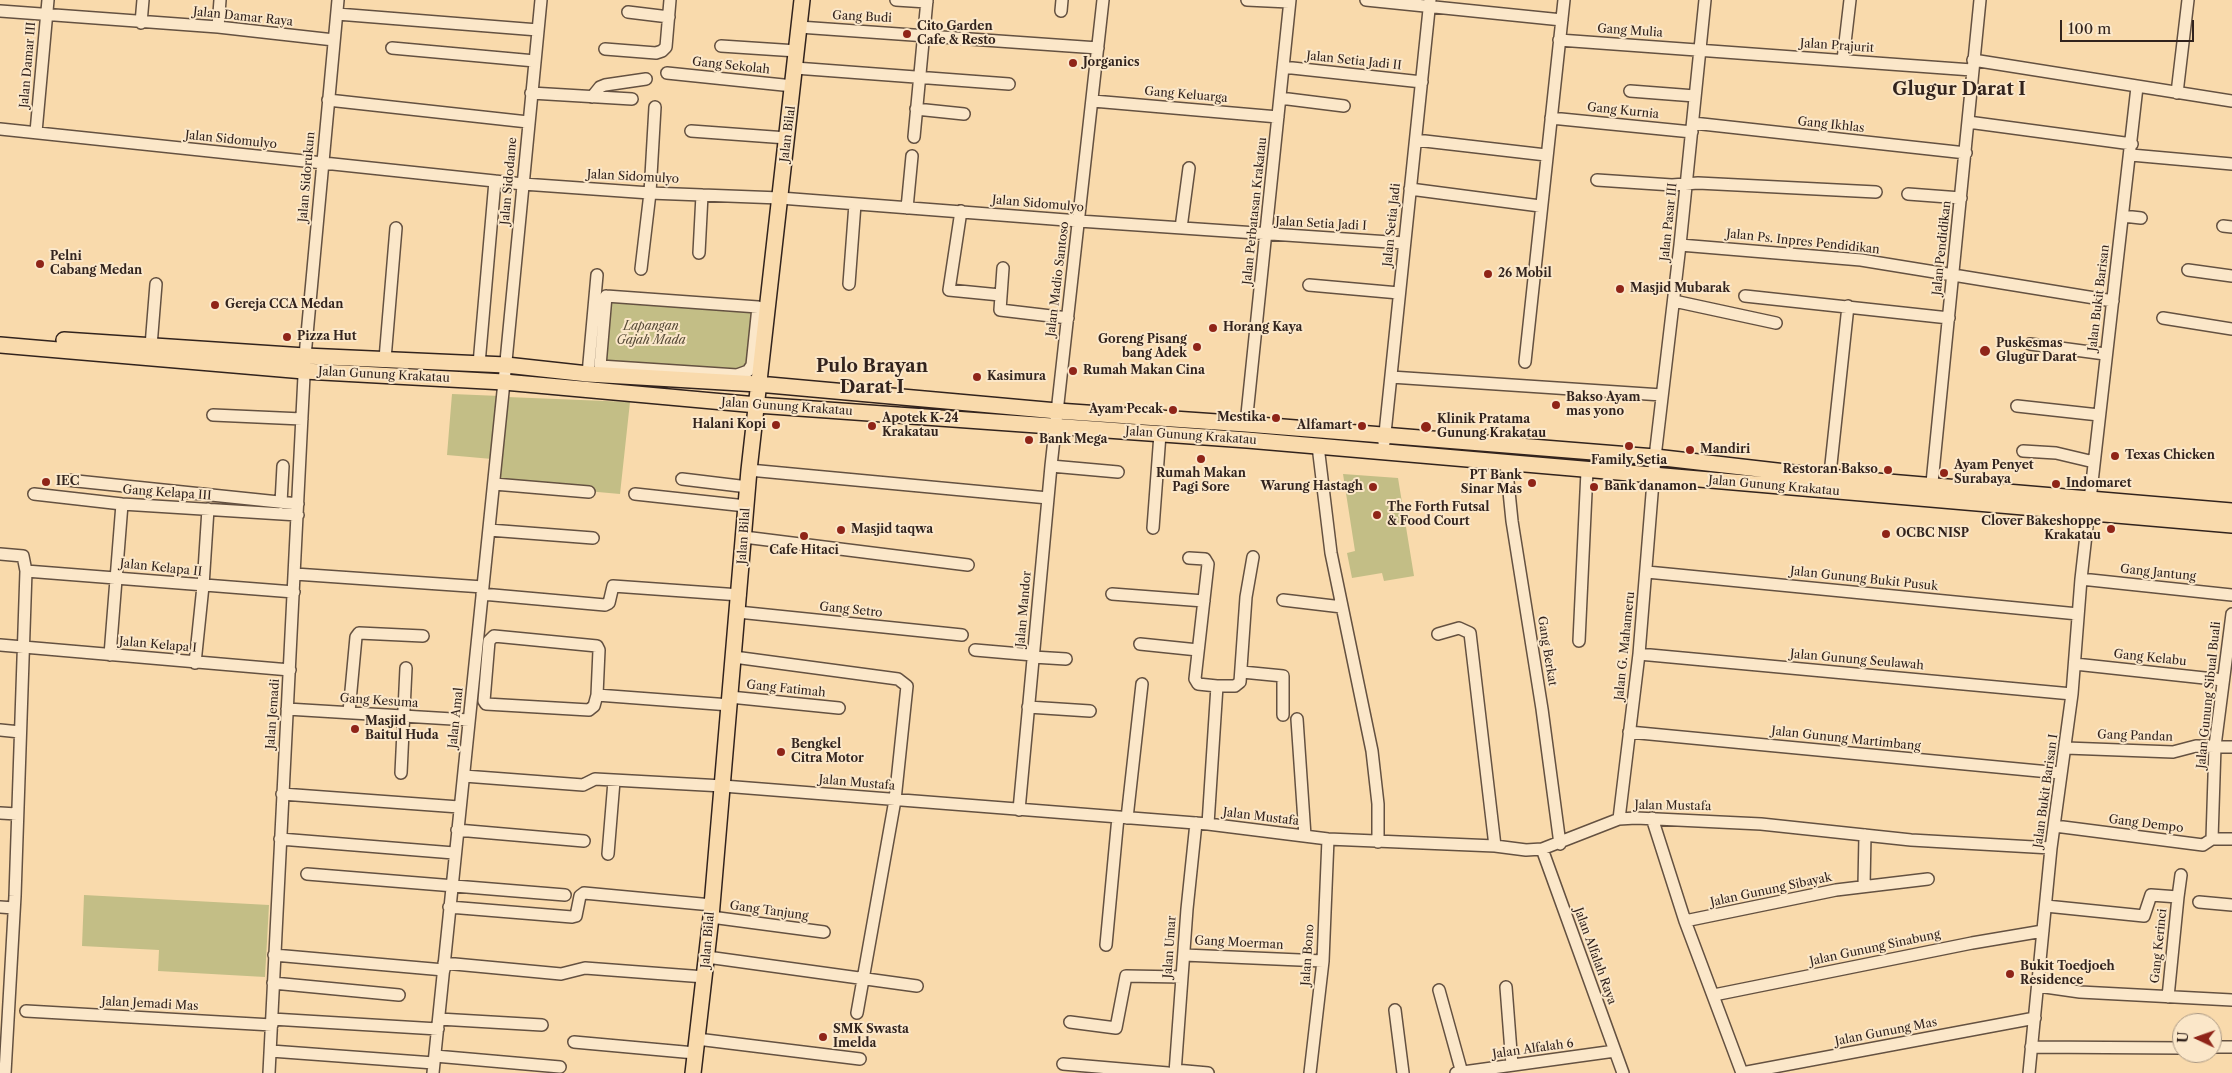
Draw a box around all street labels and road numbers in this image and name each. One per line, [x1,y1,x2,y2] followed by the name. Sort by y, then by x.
[192,5,294,29] street label: Jalan Damar Raya
[832,8,892,26] street label: Gang Budi
[17,21,39,109] street label: Jalan Damar III
[1597,22,1663,40] street label: Gang Mulia
[1800,36,1874,56] street label: Jalan Prajurit
[1306,49,1402,73] street label: Jalan Setia Jadi II
[691,55,771,77] street label: Gang Sekolah
[1144,84,1228,106] street label: Gang Keluarga
[1586,100,1660,122] street label: Gang Kurnia
[777,105,799,163] street label: Jalan Bilal
[1797,114,1865,136] street label: Gang Ikhlas
[184,128,278,152] street label: Jalan Sidomulyo
[296,131,318,223] street label: Jalan Sidorukun
[1240,136,1270,286] street label: Jalan Perbatasan Krakatau
[498,137,520,225] street label: Jalan Sidodame
[587,167,679,187] street label: Jalan Sidomulyo
[1658,182,1680,262] street label: Jalan Pasar III
[1380,183,1404,267] street label: Jalan Setia Jadi
[991,193,1085,215] street label: Jalan Sidomulyo
[1930,200,1954,296] street label: Jalan Pendidikan
[1275,214,1367,234] street label: Jalan Setia Jadi I
[1044,221,1072,337] street label: Jalan Madio Santoso
[1726,227,1880,257] street label: Jalan Ps. Inpres Pendidikan
[2085,244,2113,352] street label: Jalan Bukit Barisan
[318,364,450,386] street label: Jalan Gunung Krakatau
[721,395,853,419] street label: Jalan Gunung Krakatau
[1125,424,1257,448] street label: Jalan Gunung Krakatau
[1708,473,1840,499] street label: Jalan Gunung Krakatau
[122,483,212,503] street label: Gang Kelapa III
[735,507,753,565] street label: Jalan Bilal
[119,557,203,579] street label: Jalan Kelapa II
[2119,562,2197,584] street label: Gang Jantung
[1789,564,1939,594] street label: Jalan Gunung Bukit Pusuk
[1013,570,1035,648] street label: Jalan Mandor
[1612,591,1638,701] street label: Jalan G. Mahameru
[819,600,883,620] street label: Gang Setro
[1534,615,1560,687] street label: Gang Berkat
[2194,621,2224,769] street label: Jalan Gunung Sibual Buali
[118,634,198,656] street label: Jalan Kelapa I
[1789,647,1925,673] street label: Jalan Gunung Seulawah
[2113,647,2187,669] street label: Gang Kelabu
[263,678,283,750] street label: Jalan Jemadi
[746,678,826,700] street label: Gang Fatimah
[446,687,466,749] street label: Jalan Amal
[339,691,419,711] street label: Gang Kesuma
[1771,724,1921,754] street label: Jalan Gunung Martimbang
[2097,727,2173,745] street label: Gang Pandan
[2031,733,2061,849] street label: Jalan Bukit Barisan I
[818,772,896,794] street label: Jalan Mustafa
[1635,798,1711,814] street label: Jalan Mustafa
[1222,805,1300,829] street label: Jalan Mustafa
[2108,812,2184,836] street label: Gang Dempo
[1709,870,1833,910] street label: Jalan Gunung Sibayak
[729,898,809,924] street label: Gang Tanjung
[1571,906,1619,1006] street label: Jalan Alfalah Raya
[2148,908,2170,984] street label: Gang Kerinci
[698,911,718,969] street label: Jalan Bilal
[1161,915,1179,979] street label: Jalan Umar
[1299,924,1317,986] street label: Jalan Bono
[1808,927,1942,969] street label: Jalan Gunung Sinabung
[1194,933,1284,953] street label: Gang Moerman
[101,994,199,1014] street label: Jalan Jemadi Mas
[1834,1015,1938,1049] street label: Jalan Gunung Mas
[1492,1036,1574,1062] street label: Jalan Alfalah 6

